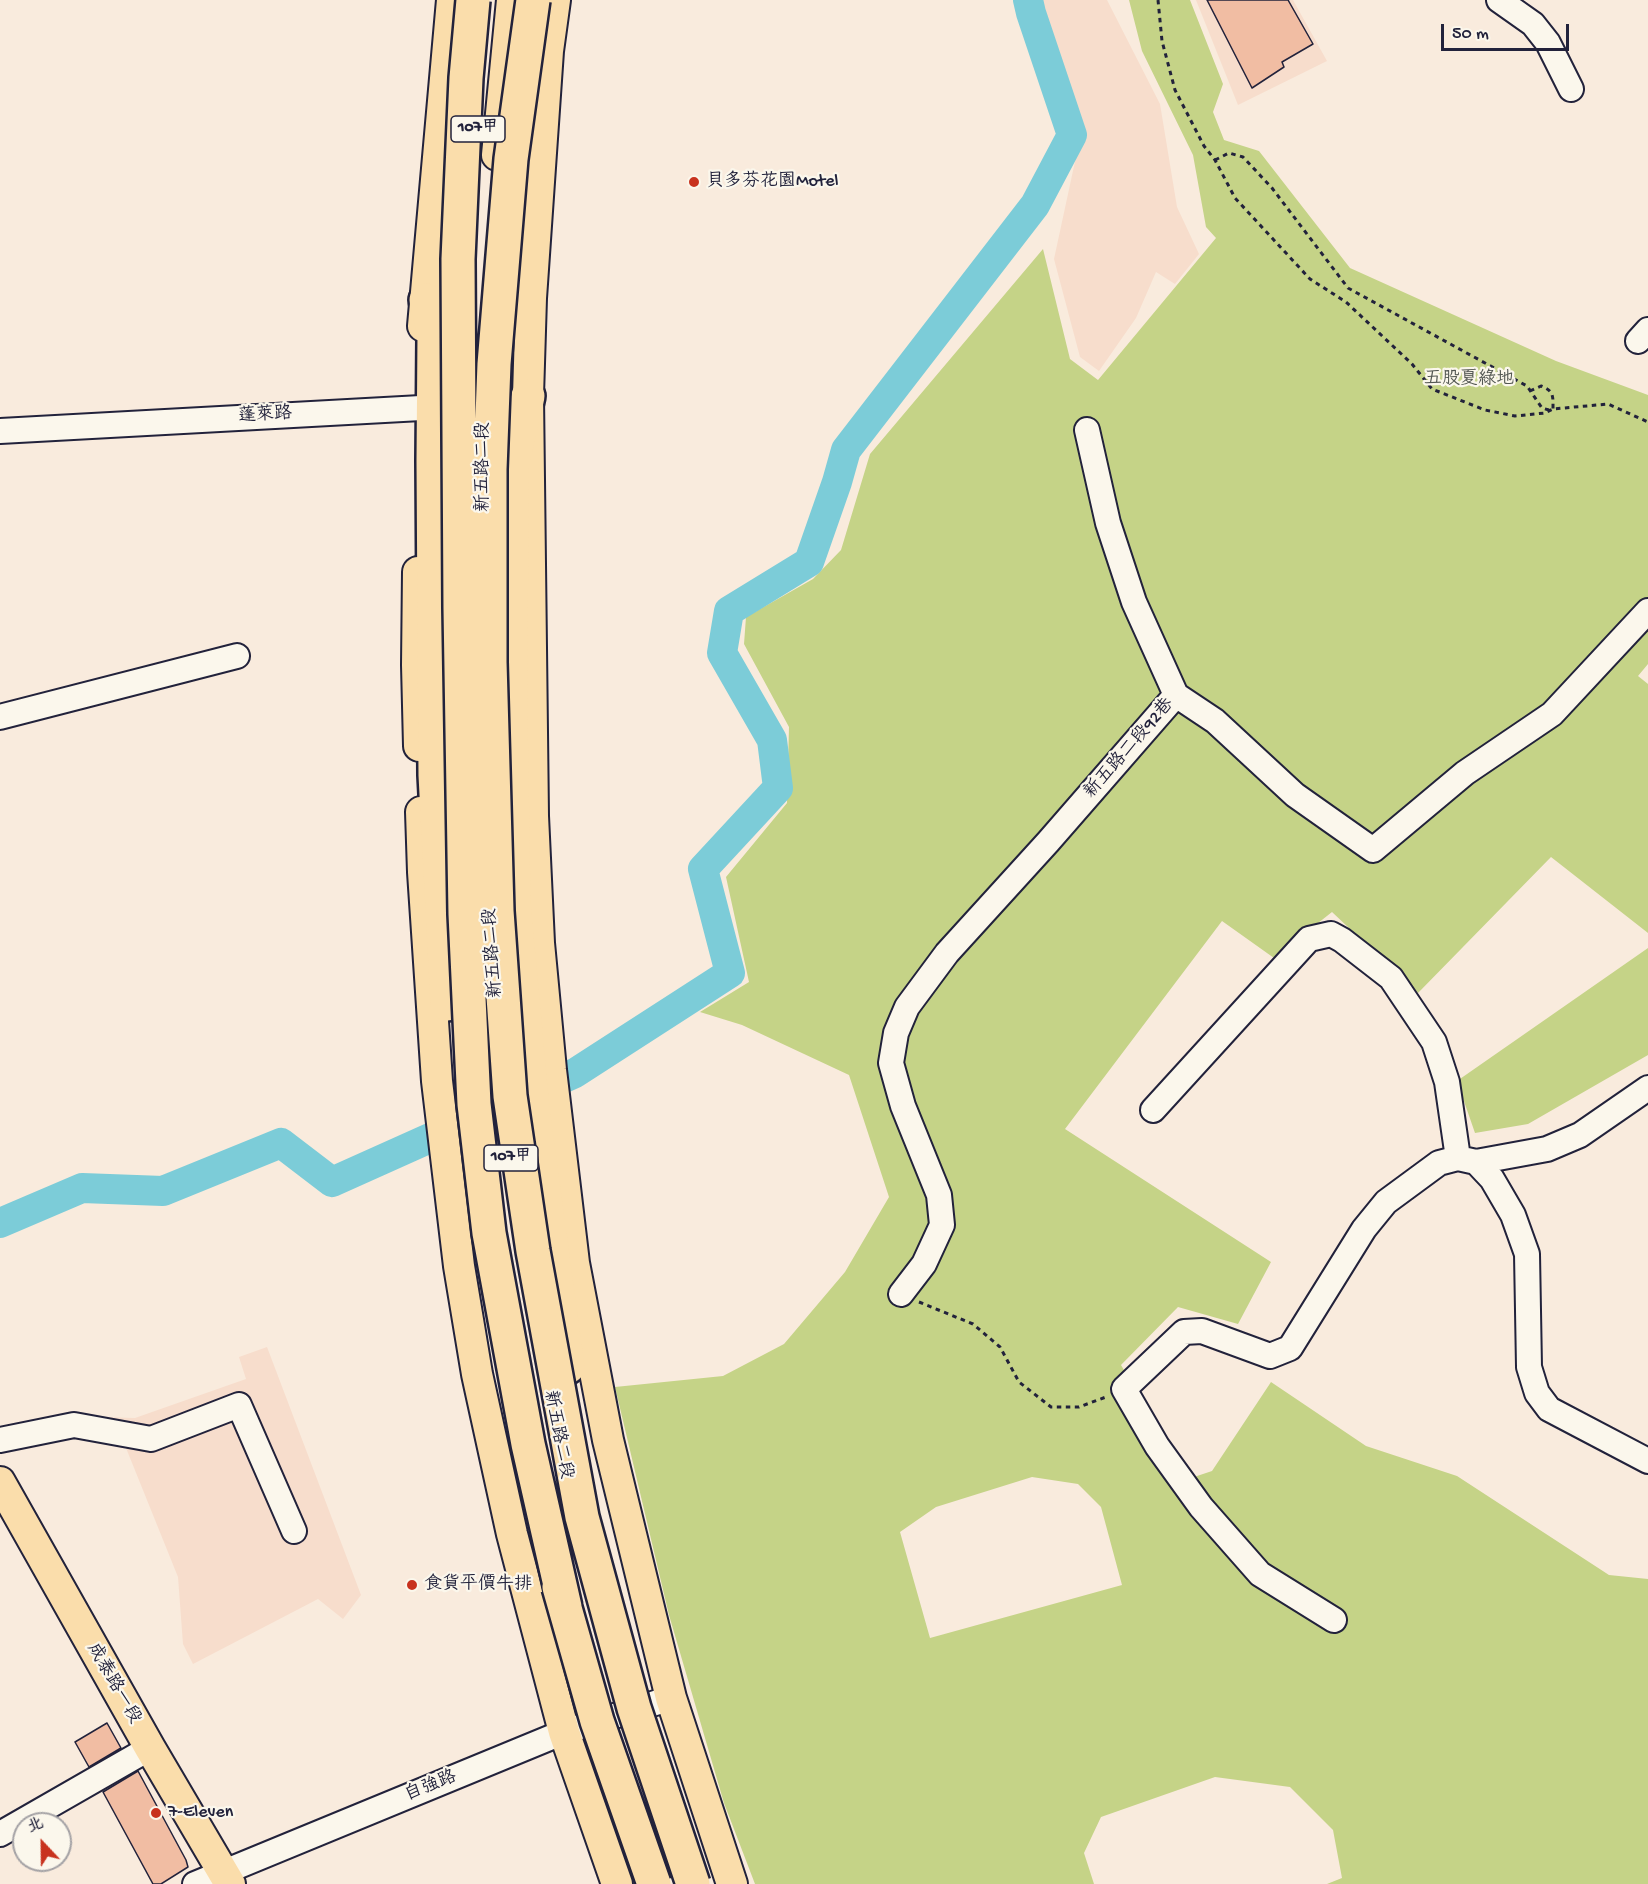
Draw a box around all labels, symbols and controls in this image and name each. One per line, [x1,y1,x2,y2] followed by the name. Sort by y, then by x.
[1444,12,1572,50] scale bar
[1452,24,1489,45] text: 50 m
[451,116,505,142] road number: 107甲
[706,171,838,193] place label: 貝多芬花園Motel
[687,175,701,189] marker: 貝多芬花園Motel
[1424,369,1514,391] park label: 五股夏綠地
[237,404,293,428] street label: 蓬萊路
[473,422,495,512] street label: 新五路二段
[1081,694,1179,804] street label: 新五路二段92巷
[480,907,508,999] street label: 新五路二段
[484,1145,538,1171] road number: 107甲
[538,1389,576,1481] street label: 新五路二段
[424,1574,532,1596] place label: 食貨平價牛排
[405,1578,419,1592] marker: 食貨平價牛排
[81,1640,145,1728] street label: 成泰路一段
[402,1767,460,1807] street label: 自強路
[168,1802,233,1824] place label: 7-Eleven
[149,1806,163,1820] marker: 7-Eleven
[12,1812,72,1872] north arrow
[25,1815,47,1839] text: 北

